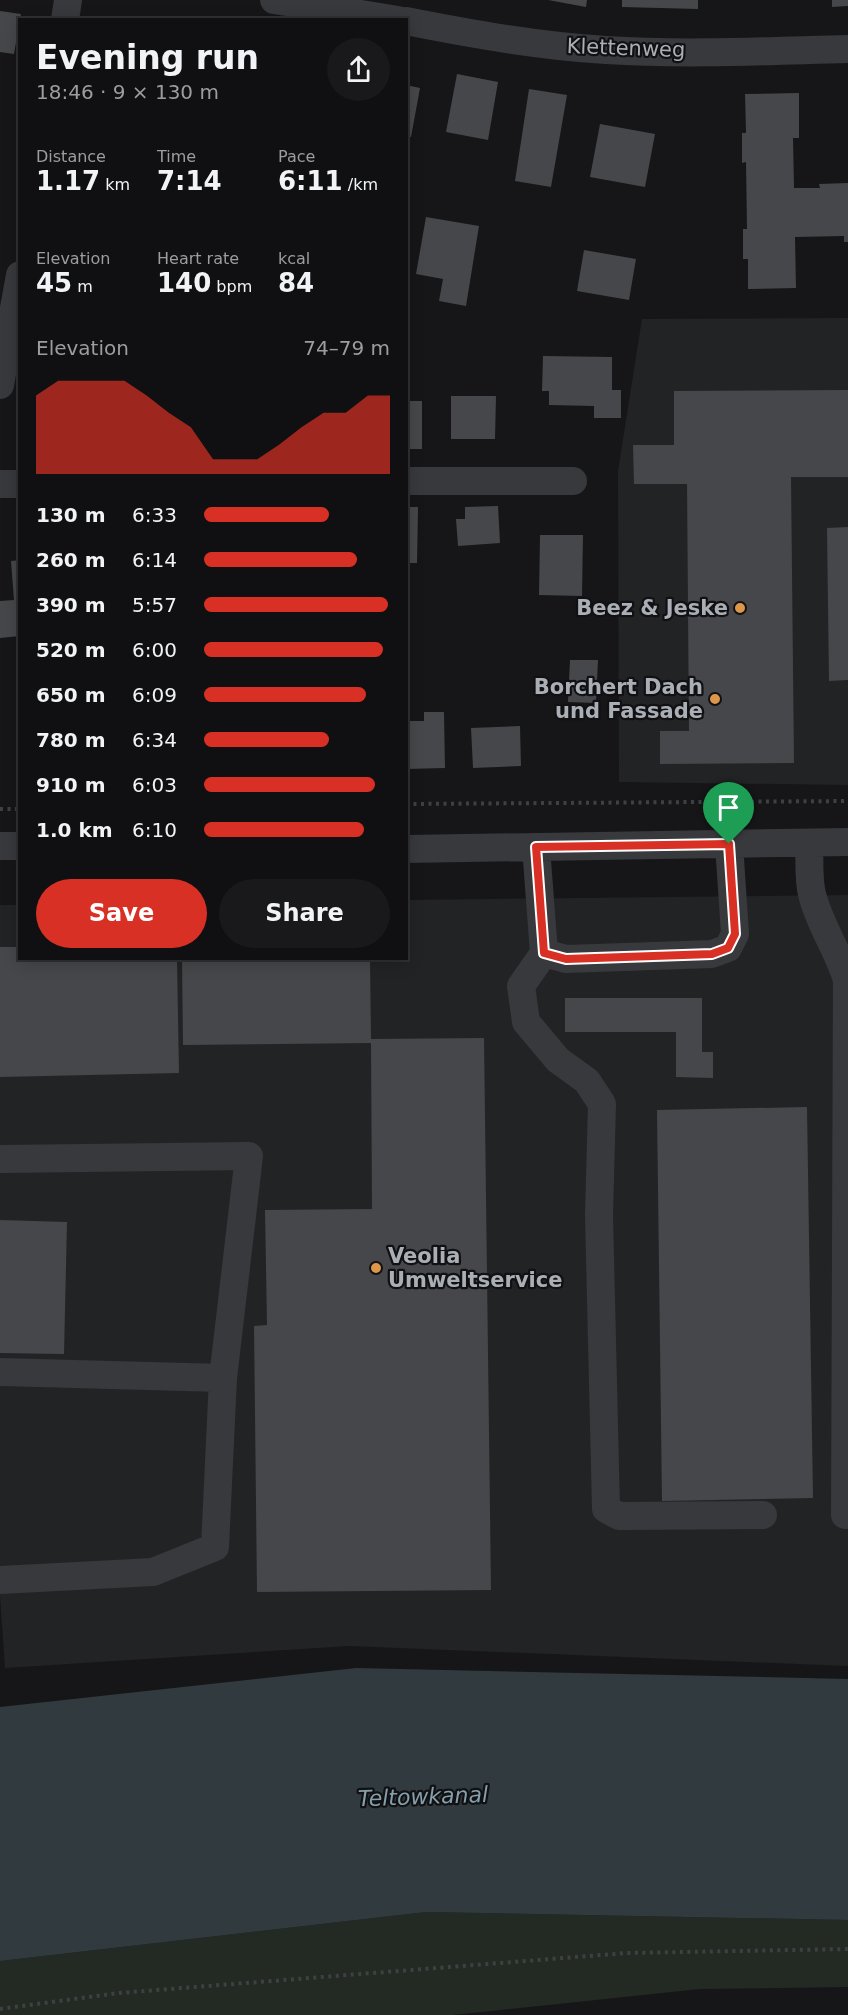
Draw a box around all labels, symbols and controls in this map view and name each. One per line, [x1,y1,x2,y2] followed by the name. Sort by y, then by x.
[566,34,686,62] street label: Klettenweg
[36,38,259,77] text: Evening run
[327,38,390,101] button: share
[36,80,219,104] text: 18:46 · 9 × 130 m
[36,147,106,166] text: Distance
[157,147,196,166] text: Time
[278,147,315,166] text: Pace
[36,166,100,196] text: 1.17
[157,166,222,196] text: 7:14
[278,166,343,196] text: 6:11
[100,175,130,194] text: km
[343,175,378,194] text: /km
[36,249,110,268] text: Elevation
[157,249,239,268] text: Heart rate
[278,249,310,268] text: kcal
[36,268,72,298] text: 45
[157,268,211,298] text: 140
[278,268,314,298] text: 84
[72,277,93,296] text: m
[211,277,252,296] text: bpm
[36,336,129,360] text: Elevation
[303,336,390,360] text: 74–79 m
[36,503,106,527] text: 130 m
[132,503,177,527] text: 6:33
[36,548,106,572] text: 260 m
[132,548,177,572] text: 6:14
[36,593,106,617] text: 390 m
[132,593,177,617] text: 5:57
[576,596,728,620] place label: Beez & Jeske
[733,601,747,615] marker: Beez & Jeske
[36,638,106,662] text: 520 m
[132,638,177,662] text: 6:00
[534,675,703,723] place label: Borchert Dach und Fassade
[36,683,106,707] text: 650 m
[132,683,177,707] text: 6:09
[708,692,722,706] marker: Borchert Dach und Fassade
[36,728,106,752] text: 780 m
[132,728,177,752] text: 6:34
[36,773,106,797] text: 910 m
[132,773,177,797] text: 6:03
[703,782,754,844] pin
[712,791,745,824] icon: arrive
[36,818,113,842] text: 1.0 km
[132,818,177,842] text: 6:10
[36,879,207,948] button: Save
[219,879,390,948] button: Share
[388,1244,563,1292] place label: Veolia Umweltservice
[369,1261,383,1275] marker: Veolia Umweltservice
[358,1782,489,1811] water label: Teltowkanal

